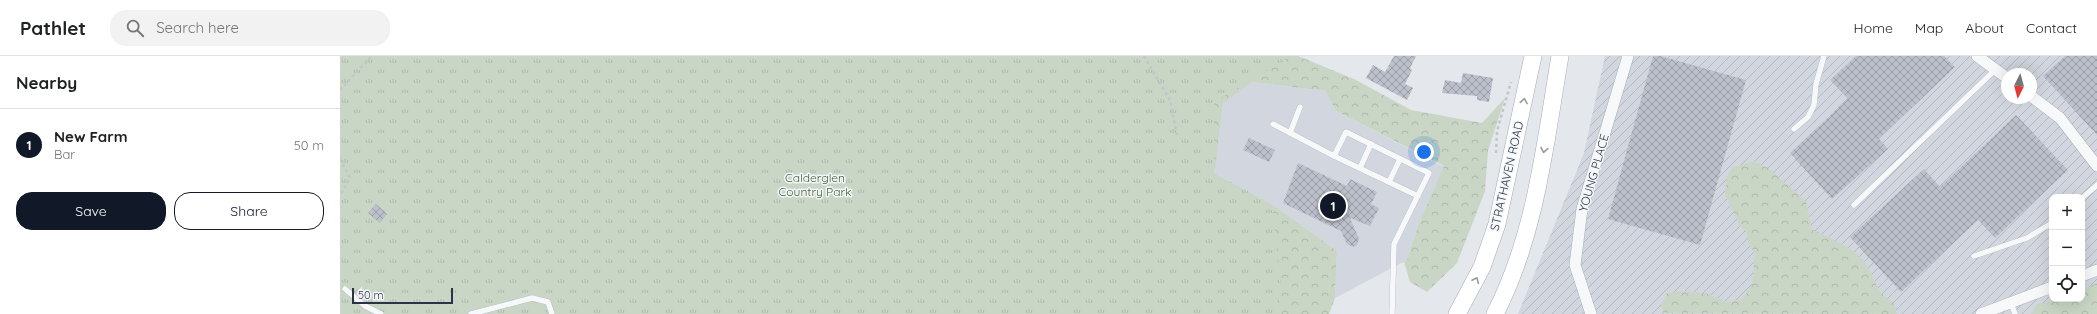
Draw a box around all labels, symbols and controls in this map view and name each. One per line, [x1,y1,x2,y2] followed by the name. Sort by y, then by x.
[110,10,390,46] search box
[20,16,86,40] text: Pathlet
[124,17,146,39] icon: search
[156,18,239,37] text: Search here
[1854,19,1893,37] text: Home
[1915,19,1943,37] text: Map
[1965,19,2004,37] text: About
[2026,19,2077,37] text: Contact
[2001,68,2037,104] north arrow
[16,72,77,93] text: Nearby
[1519,97,1527,104] one-way arrow
[1487,119,1527,232] street label: STRATHAVEN ROAD
[54,127,128,146] text: New Farm
[1575,132,1612,214] street label: YOUNG PLACE
[26,137,32,153] text: 1
[294,137,324,153] text: 50 m
[1414,142,1434,162] your location
[54,146,75,162] text: Bar
[1540,147,1549,153] one-way arrow
[778,170,852,199] park label: Calderglen Country Park
[1320,191,1346,221] pin: 1
[16,192,166,230] button: Save
[174,192,324,230] button: Share
[2049,194,2085,302] map controls
[2049,194,2085,230] button: +
[2049,230,2085,266] button: −
[2049,266,2085,302] button: locate
[1471,276,1478,284] one-way arrow
[352,286,453,305] scale bar
[358,288,384,302] text: 50 m

